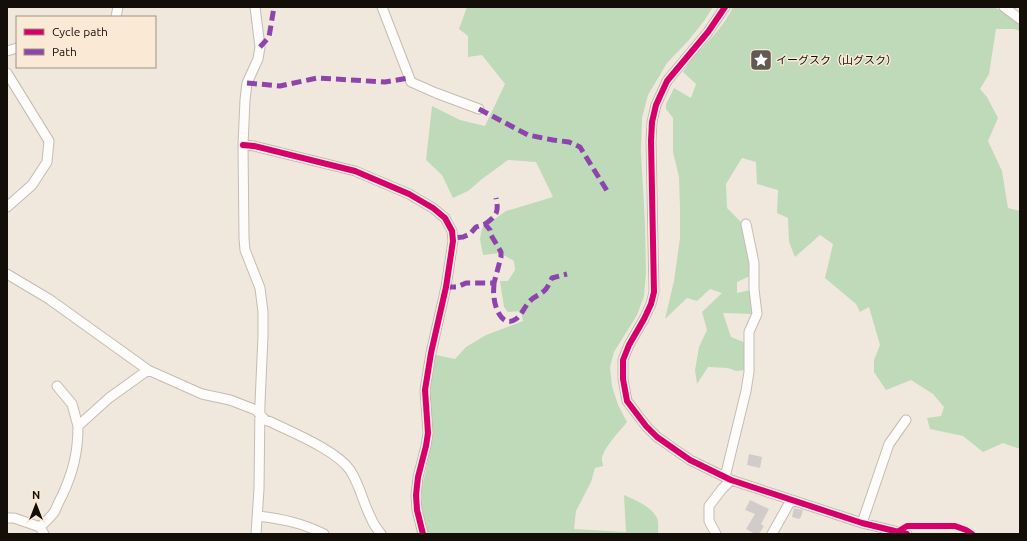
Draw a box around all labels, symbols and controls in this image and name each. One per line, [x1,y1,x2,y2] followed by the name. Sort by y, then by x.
[16,16,156,68] legend
[52,25,108,38] text: Cycle path
[52,45,77,58] text: Path
[748,47,774,73] place icon: イーグスク（山グスク）
[776,54,897,66] place label: イーグスク（山グスク）
[16,485,56,525] north arrow
[32,489,40,501] text: N

